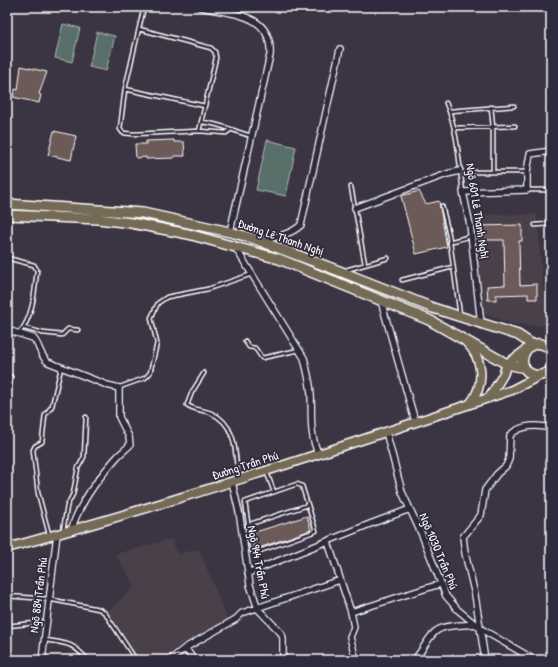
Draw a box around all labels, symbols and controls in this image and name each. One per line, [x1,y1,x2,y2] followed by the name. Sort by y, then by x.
[462,162,494,260] street label: Ngõ 601 Lê Thanh Nghị
[236,214,326,260] street label: Đường Lê Thanh Nghị
[210,446,280,484] street label: Đường Trần Phú
[415,510,463,592] street label: Ngõ 1030 Trần Phú
[244,524,274,600] street label: Ngõ 944 Trần Phú
[25,556,51,634] street label: Ngõ 884 Trần Phú

